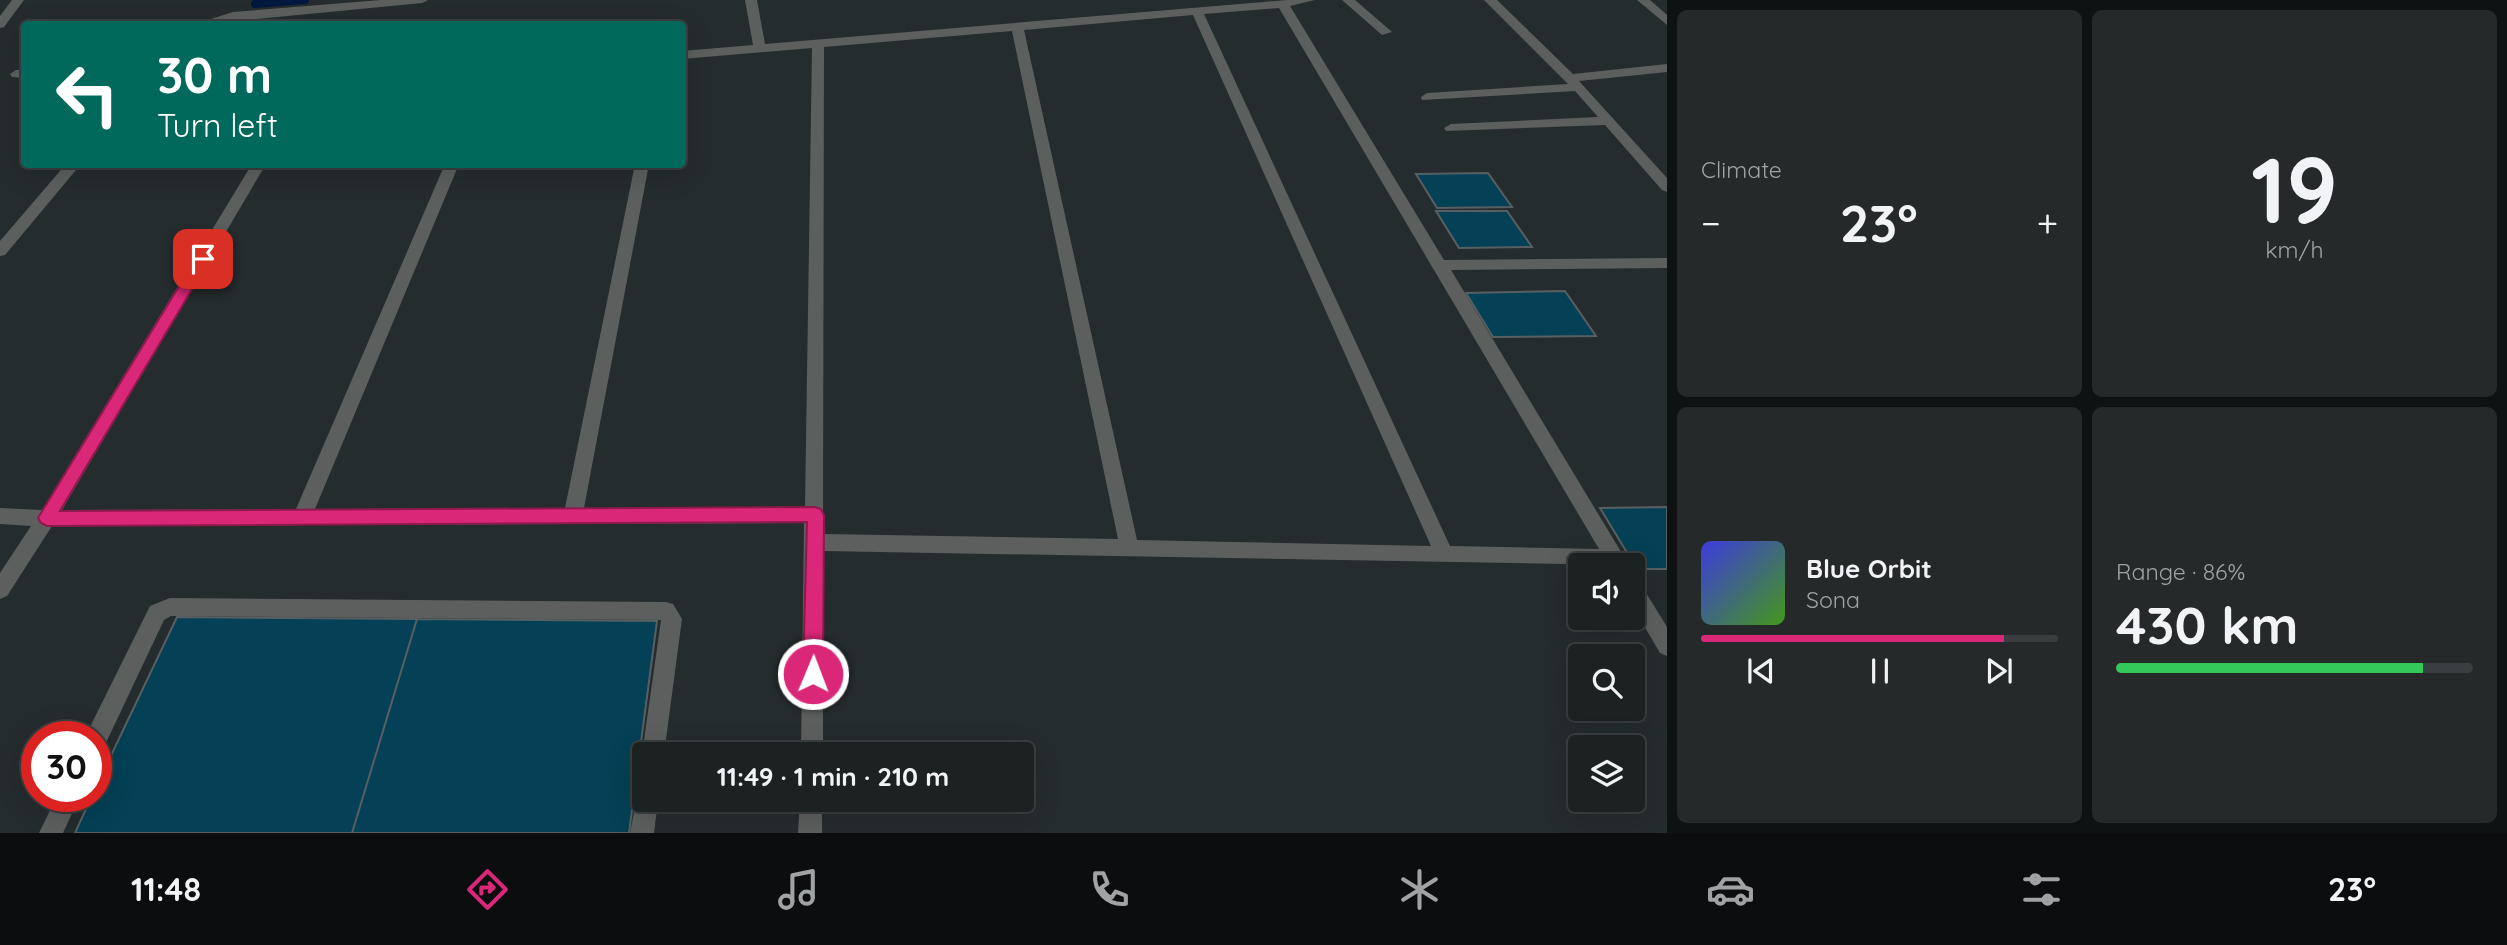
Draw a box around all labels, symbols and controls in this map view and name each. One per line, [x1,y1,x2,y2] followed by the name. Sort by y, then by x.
[157,44,272,105] text: 30 m
[42,49,133,140] icon: left
[157,105,278,145] text: Turn left
[2251,132,2338,246] text: 19
[1701,155,1782,184] text: Climate
[1840,190,1918,255] text: 23°
[1701,199,1721,247] text: −
[2037,199,2058,247] text: +
[173,229,233,289] pin
[2265,235,2324,264] text: km/h
[184,240,222,278] icon: arrive
[1806,552,1932,585] text: Blue Orbit
[1568,553,1645,812] map controls
[1568,553,1645,630] button: sound
[2116,557,2245,586] text: Range · 86%
[1806,585,1860,614] text: Sona
[2116,592,2299,657] text: 430 km
[776,637,850,711] position arrow
[1568,644,1645,721] button: search
[1742,652,1780,690] icon: previous
[1861,652,1899,690] icon: pause
[1980,652,2018,690] icon: next
[21,721,112,812] speed limit sign: 30
[1568,735,1645,812] button: layers
[717,760,949,793] text: 11:49 · 1 min · 210 m
[463,865,512,914] icon: directions
[774,865,823,914] icon: music
[1085,865,1134,914] icon: phone
[1395,865,1444,914] icon: climate
[1706,865,1755,914] icon: car
[2017,865,2066,914] icon: filters
[131,869,201,909] text: 11:48
[2328,869,2376,909] text: 23°

